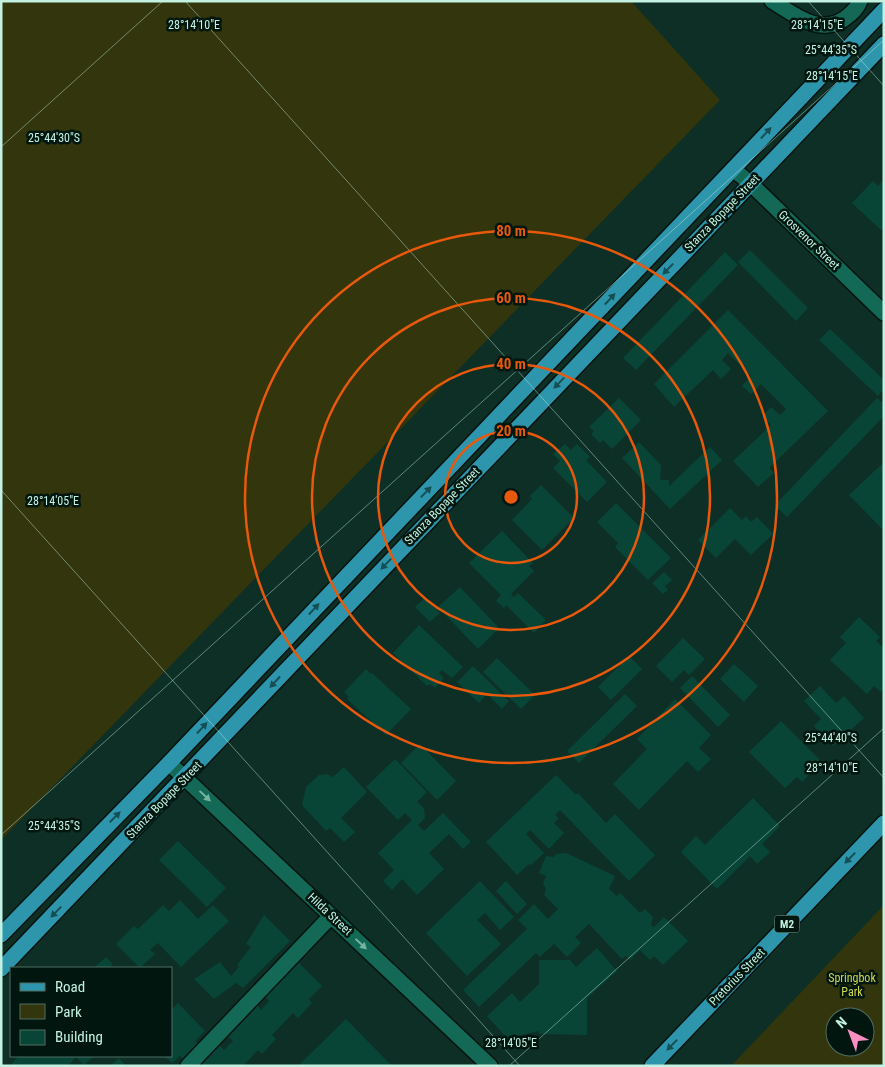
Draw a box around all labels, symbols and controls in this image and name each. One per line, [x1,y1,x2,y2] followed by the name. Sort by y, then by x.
[168,18,220,32] text: 28°14'10"E
[791,18,843,32] text: 28°14'15"E
[805,43,857,57] text: 25°44'35"S
[806,69,858,83] text: 28°14'15"E
[760,128,772,140] one-way arrow
[28,131,80,145] text: 25°44'30"S
[682,171,763,254] street label: Stanza Bopape Street
[776,207,843,273] street label: Grosvenor Street
[496,222,526,240] text: 80 m
[662,262,674,274] one-way arrow
[496,289,526,307] text: 60 m
[604,293,616,305] one-way arrow
[496,355,526,373] text: 40 m
[553,377,565,389] one-way arrow
[496,422,526,440] text: 20 m
[402,464,483,547] street label: Stanza Bopape Street
[420,486,432,498] one-way arrow
[502,488,520,506] centre of rings
[27,494,79,508] text: 28°14'05"E
[380,558,392,570] one-way arrow
[308,604,320,616] one-way arrow
[269,676,281,688] one-way arrow
[196,722,208,734] one-way arrow
[805,731,857,745] text: 25°44'40"S
[124,758,205,841] street label: Stanza Bopape Street
[806,761,858,775] text: 28°14'10"E
[198,790,210,802] one-way arrow
[109,812,121,824] one-way arrow
[28,819,80,833] text: 25°44'35"S
[844,852,856,864] one-way arrow
[305,890,355,938] street label: Hilda Street
[50,906,62,918] one-way arrow
[774,916,800,932] road number: M2
[355,938,367,950] one-way arrow
[706,945,768,1008] street label: Pretorius Street
[10,967,172,1057] legend
[828,971,876,999] park label: Springbok Park
[55,978,85,996] text: Road
[55,1003,82,1021] text: Park
[825,1007,875,1057] north arrow
[833,1014,850,1031] text: N
[55,1028,103,1046] text: Building
[485,1036,537,1050] text: 28°14'05"E
[666,1039,678,1051] one-way arrow

